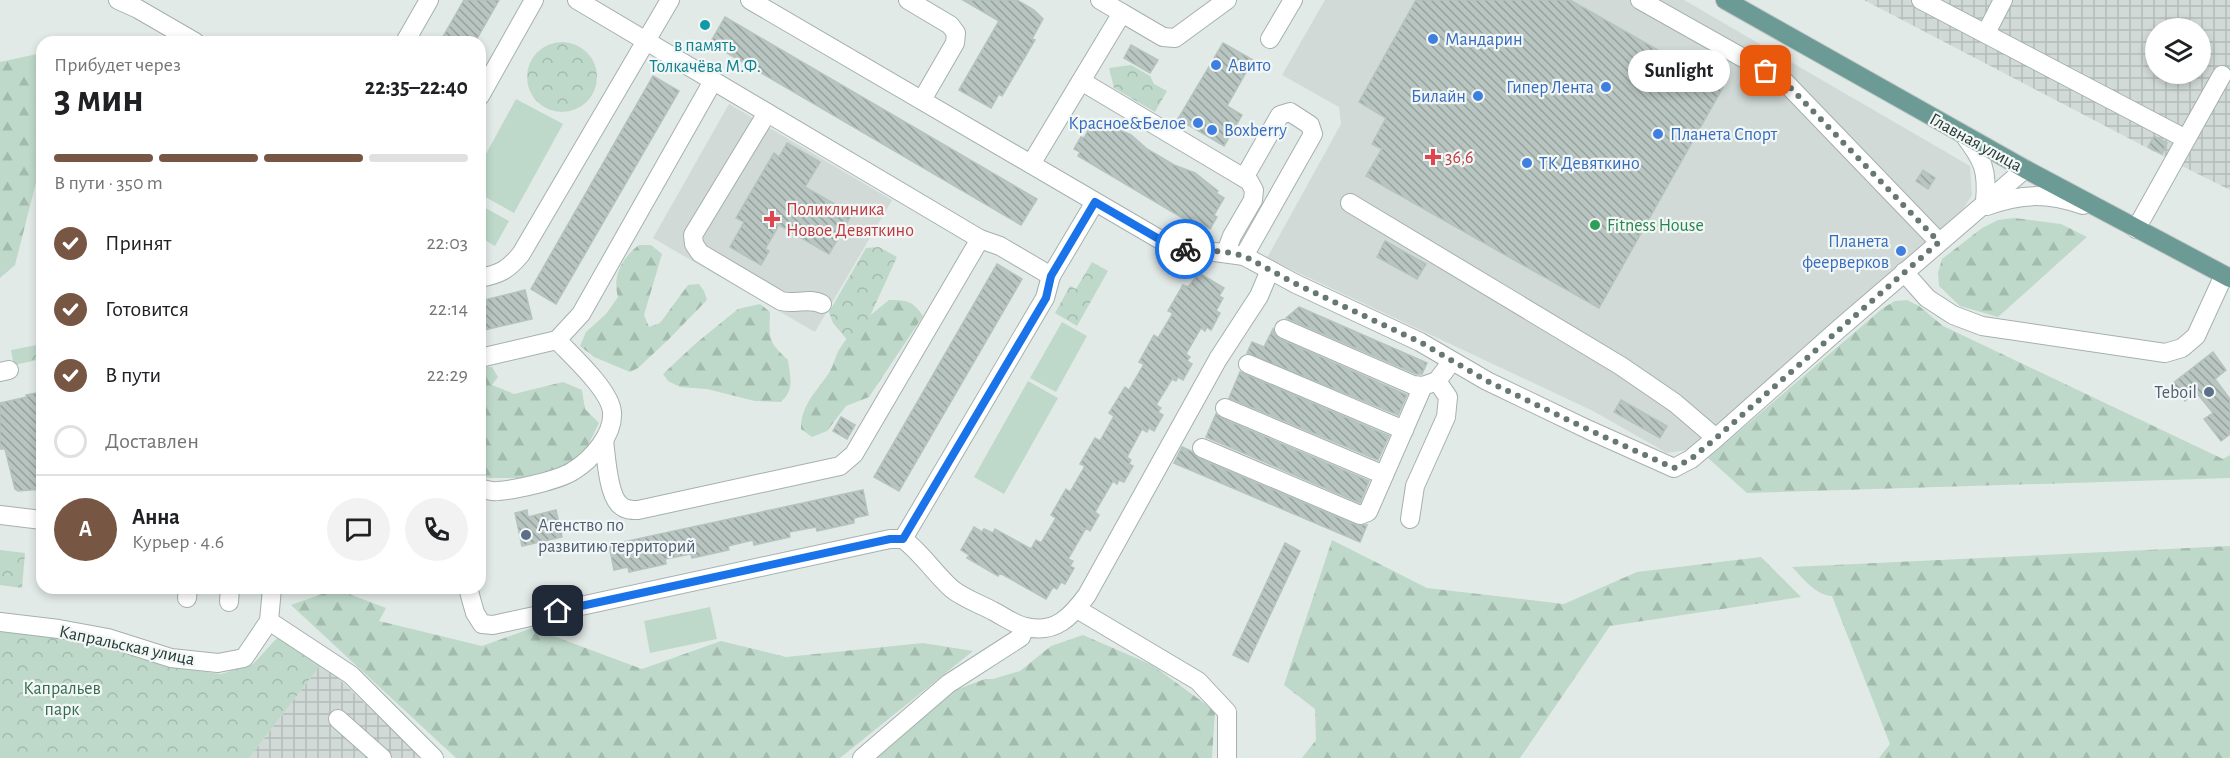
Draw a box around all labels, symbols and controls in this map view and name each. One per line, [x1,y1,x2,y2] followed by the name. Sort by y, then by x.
[698,18,712,32] marker: в память Толкачёва М.Ф.
[2145,18,2211,84] map controls
[2145,18,2211,84] button: layers
[1445,31,1523,49] place label: Мандарин
[1426,32,1440,46] marker: Мандарин
[649,37,761,76] place label: в память Толкачёва М.Ф.
[1740,45,1791,96] pin
[1628,50,1730,92] callout: Sunlight
[1749,54,1782,87] icon: bag
[54,55,181,75] text: Прибудет через
[1228,57,1271,75] place label: Авито
[1209,58,1223,72] marker: Авито
[1645,61,1713,81] text: Sunlight
[365,76,468,98] text: 22:35–22:40
[1506,79,1594,97] place label: Гипер Лента
[54,80,144,119] text: 3 мин
[1599,80,1613,94] marker: Гипер Лента
[1411,88,1466,106] place label: Билайн
[1471,89,1485,103] marker: Билайн
[1926,110,2025,176] street label: Главная улица
[1068,115,1186,133] place label: Красное&Белое
[1191,116,1205,130] marker: Красное&Белое
[1224,122,1287,140] place label: Boxberry
[1205,123,1219,137] marker: Boxberry
[1670,126,1778,144] place label: Планета Спорт
[1651,127,1665,141] marker: Планета Спорт
[1445,149,1473,167] place label: 36,6
[1426,150,1440,164] marker: 36,6
[1539,155,1640,173] place label: ТК Девяткино
[1520,156,1534,170] marker: ТК Девяткино
[54,173,163,193] text: В пути · 350 m
[786,201,914,240] place label: Поликлиника Новое Девяткино
[763,210,781,228] marker: Поликлиника Новое Девяткино
[1607,217,1704,235] place label: Fitness House
[1588,218,1602,232] marker: Fitness House
[1155,219,1215,279] courier
[54,227,87,260] icon: check
[105,232,171,254] text: Принят
[426,233,468,253] text: 22:03
[1169,233,1202,266] icon: bike
[1802,233,1889,272] place label: Планета феерверков
[1894,244,1908,258] marker: Планета феерверков
[54,293,87,326] icon: check
[105,298,189,320] text: Готовится
[429,299,468,319] text: 22:14
[54,359,87,392] icon: check
[105,364,161,386] text: В пути
[427,365,468,385] text: 22:29
[2154,384,2197,402] place label: Teboil
[2202,385,2216,399] marker: Teboil
[105,430,199,452] text: Доставлен
[327,498,390,561] button: chat
[405,498,468,561] button: phone
[132,506,180,528] text: Анна
[538,517,696,556] place label: Агенство по развитию территорий
[79,518,92,540] text: А
[519,528,533,542] marker: Агенство по развитию территорий
[132,532,224,552] text: Курьер · 4.6
[532,585,583,636] pin
[541,594,574,627] icon: home
[57,623,196,669] street label: Капральская улица
[23,680,101,719] park label: Капральев парк

